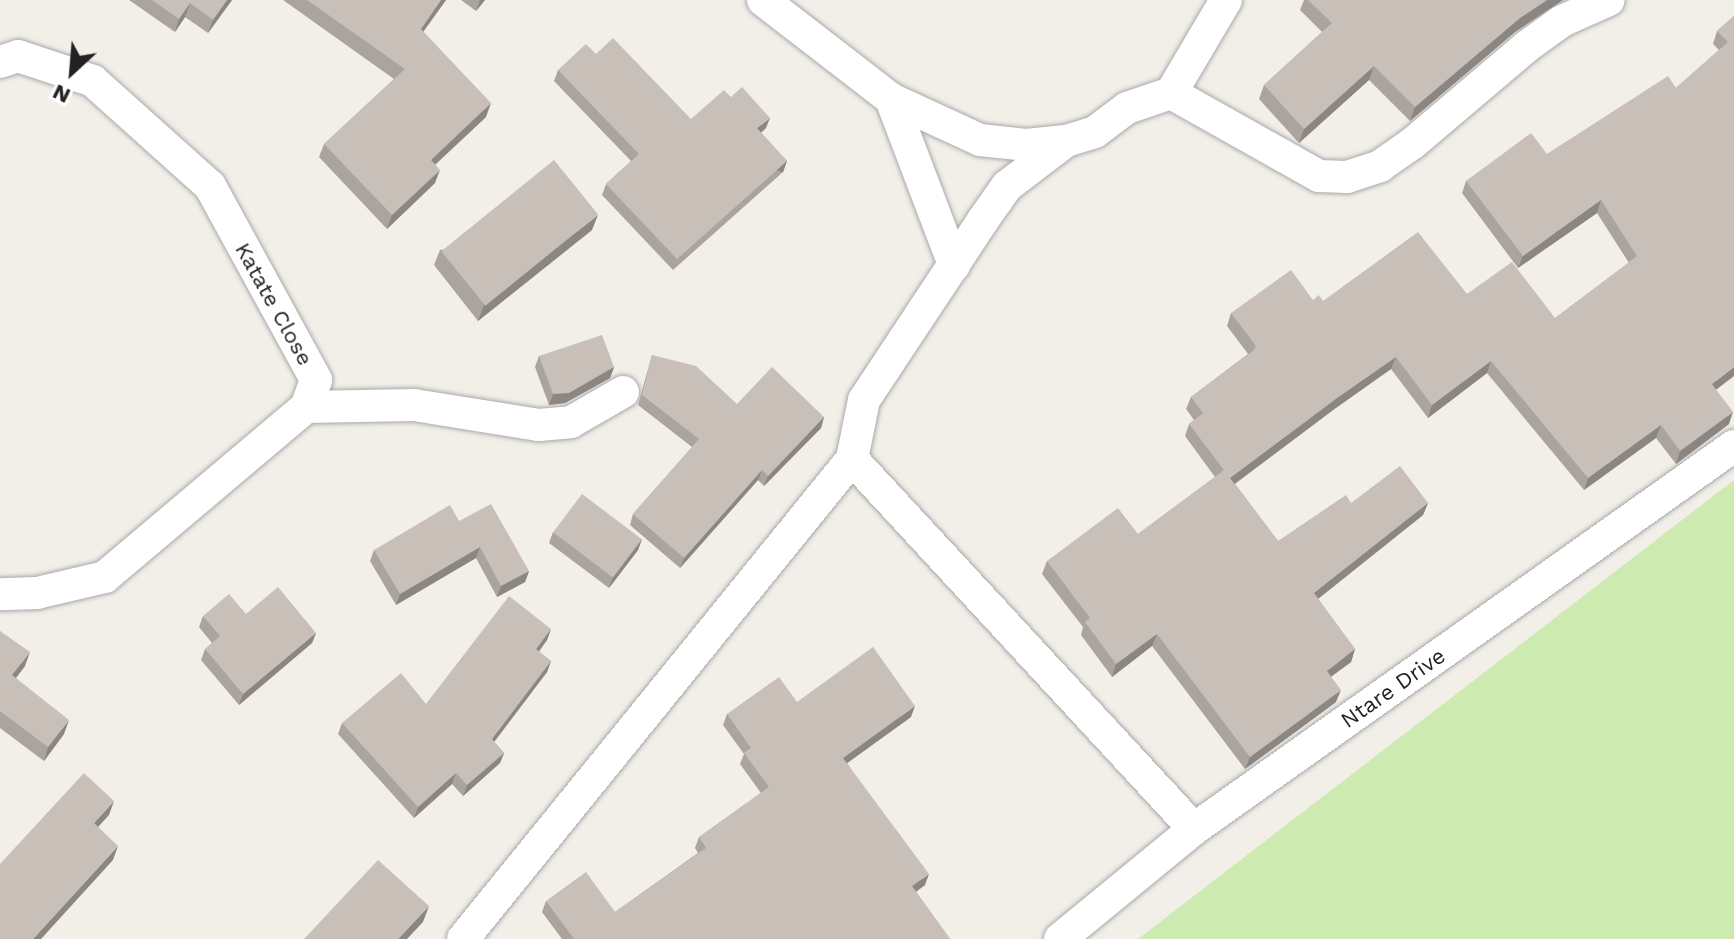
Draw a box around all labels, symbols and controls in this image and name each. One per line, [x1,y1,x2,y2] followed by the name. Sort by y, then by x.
[32,32,112,112] north arrow
[48,79,74,109] text: N
[229,238,319,370] street label: Katate Close
[1336,642,1450,734] street label: Ntare Drive

